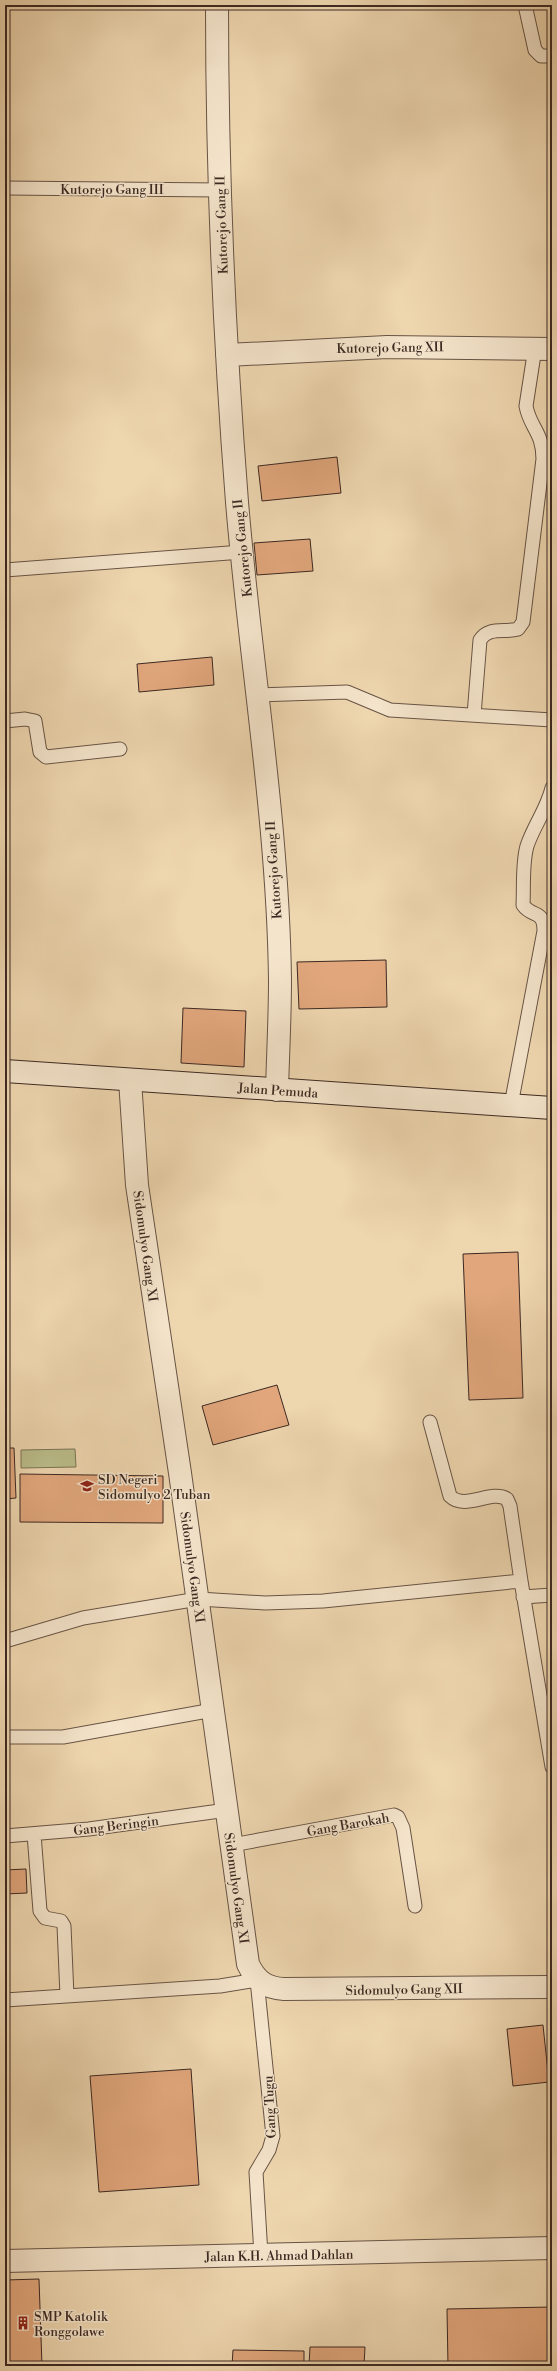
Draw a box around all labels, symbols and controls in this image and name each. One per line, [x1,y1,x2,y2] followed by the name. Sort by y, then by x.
[212,175,232,274] street label: Kutorejo Gang II
[60,182,164,198] street label: Kutorejo Gang III
[336,339,444,357] street label: Kutorejo Gang XII
[230,498,256,598] street label: Kutorejo Gang II
[263,820,285,920] street label: Kutorejo Gang II
[236,1080,319,1102] street label: Jalan Pemuda
[129,1189,161,1303] street label: Sidomulyo Gang XI
[98,1472,211,1503] place label: SD Negeri Sidomulyo 2 Tuban
[79,1478,95,1494] school or university icon: SD Negeri Sidomulyo 2 Tuban
[176,1510,208,1624] street label: Sidomulyo Gang XI
[306,1810,391,1840] street label: Gang Barokah
[73,1813,160,1839] street label: Gang Beringin
[220,1831,252,1945] street label: Sidomulyo Gang XI
[345,1981,463,1999] street label: Sidomulyo Gang XII
[260,2075,280,2139] street label: Gang Tugu
[204,2247,354,2265] street label: Jalan K.H. Ahmad Dahlan
[34,2309,109,2340] place label: SMP Katolik Ronggolawe
[15,2315,31,2331] building icon: SMP Katolik Ronggolawe

